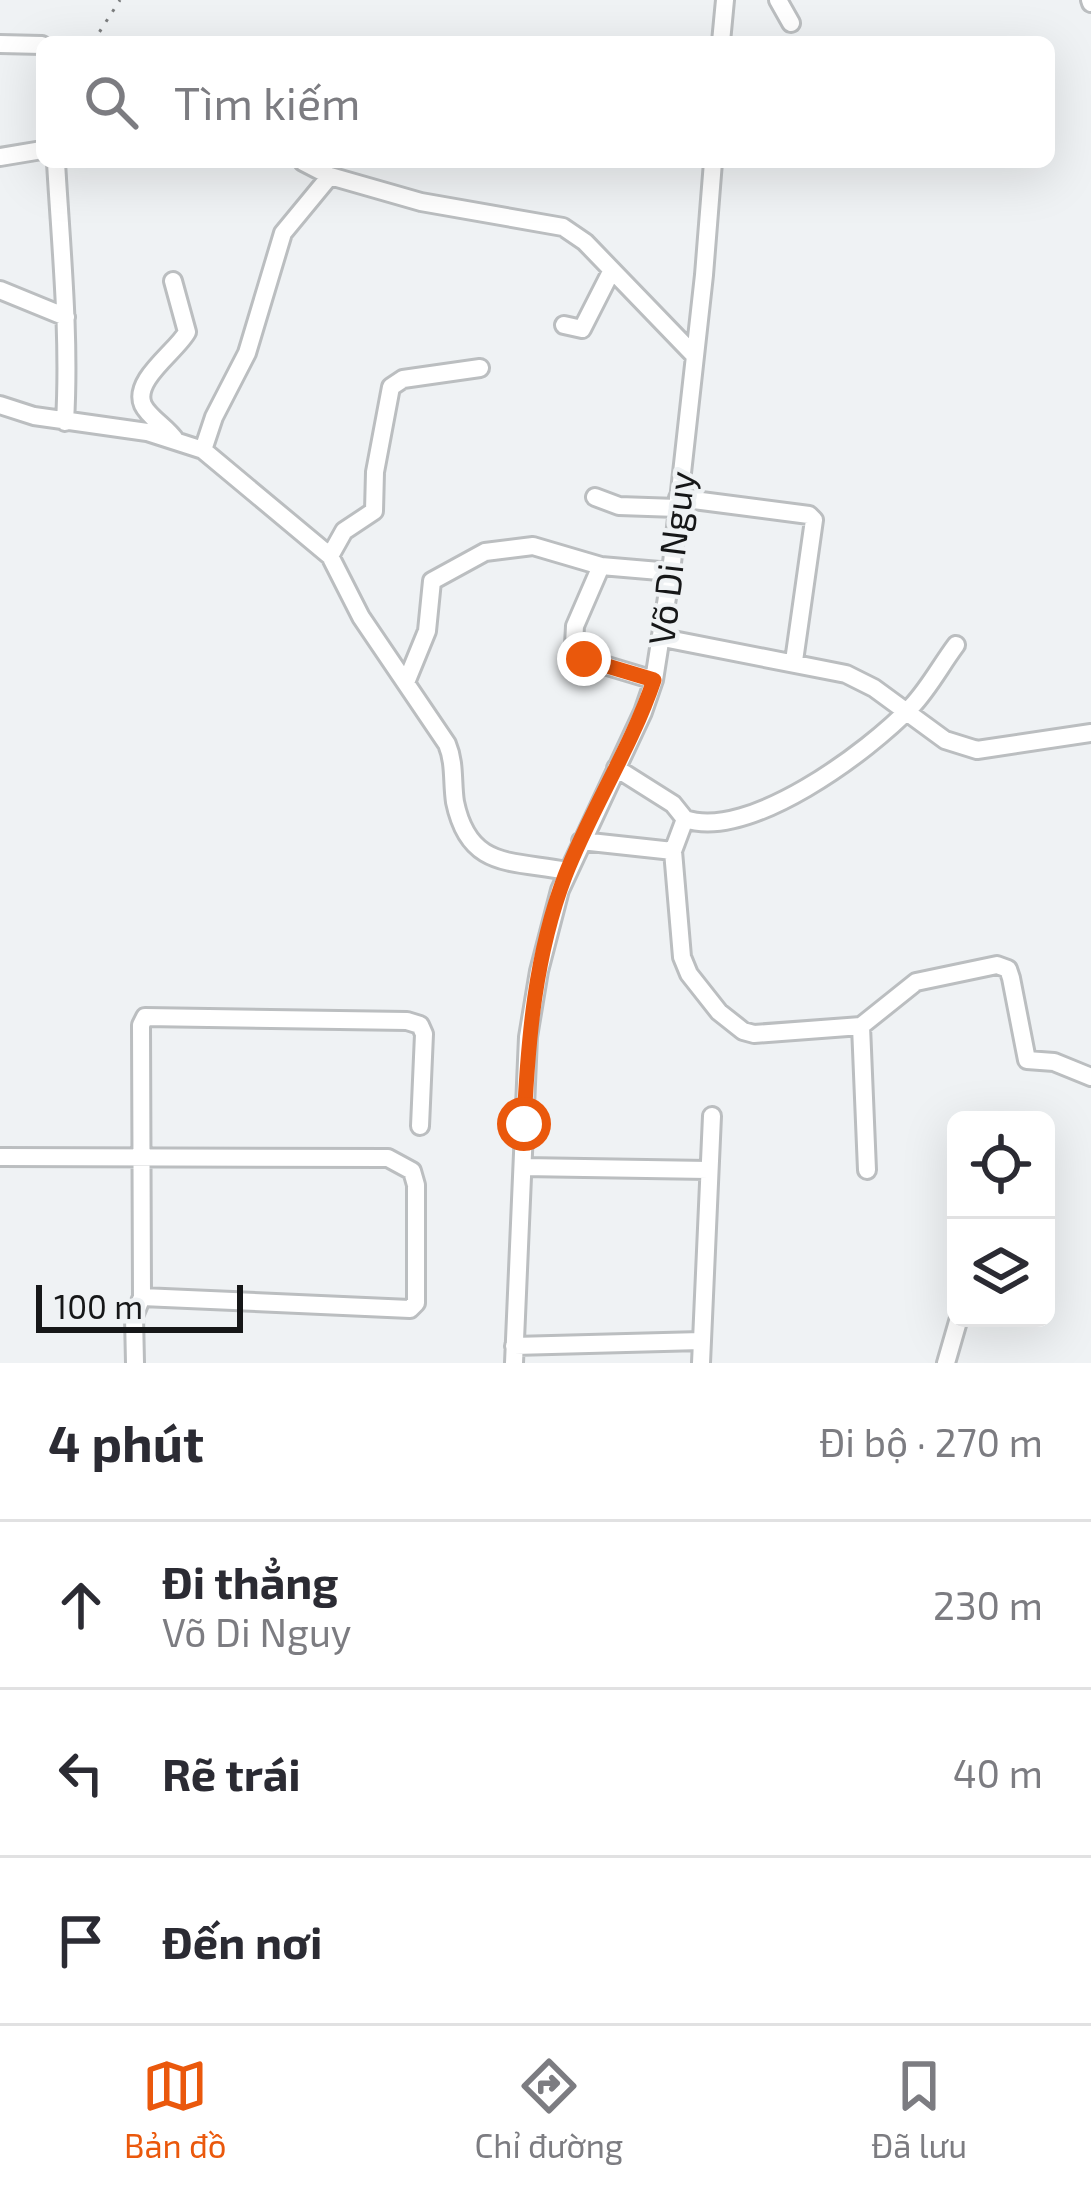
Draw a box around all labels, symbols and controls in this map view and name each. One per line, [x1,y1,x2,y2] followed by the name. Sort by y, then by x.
[36,36,1055,168] search box
[78,69,144,135] icon: search
[174,75,361,129] text: Tìm kiếm
[638,469,702,647] street label: Võ Di Nguy
[557,632,611,686] route end
[497,1097,551,1151] route start
[947,1111,1055,1327] map controls
[947,1111,1055,1219] button: locate
[947,1219,1055,1327] button: layers
[36,1279,243,1332] scale bar
[54,1286,143,1326] text: 100 m
[48,1411,204,1472] text: 4 phút
[819,1418,1043,1465] text: Đi bộ · 270 m
[162,1554,339,1608] text: Đi thẳng
[48,1572,114,1638] icon: ahead
[933,1581,1043,1628] text: 230 m
[162,1608,352,1655] text: Võ Di Nguy
[48,1740,114,1806] icon: left
[162,1746,301,1800] text: Rẽ trái
[953,1749,1043,1796] text: 40 m
[48,1908,114,1974] icon: arrive
[162,1914,322,1968] text: Đến nơi
[124,2053,227,2165] tab: Bản đồ
[475,2053,623,2165] tab: Chỉ đường
[871,2053,967,2165] tab: Đã lưu

